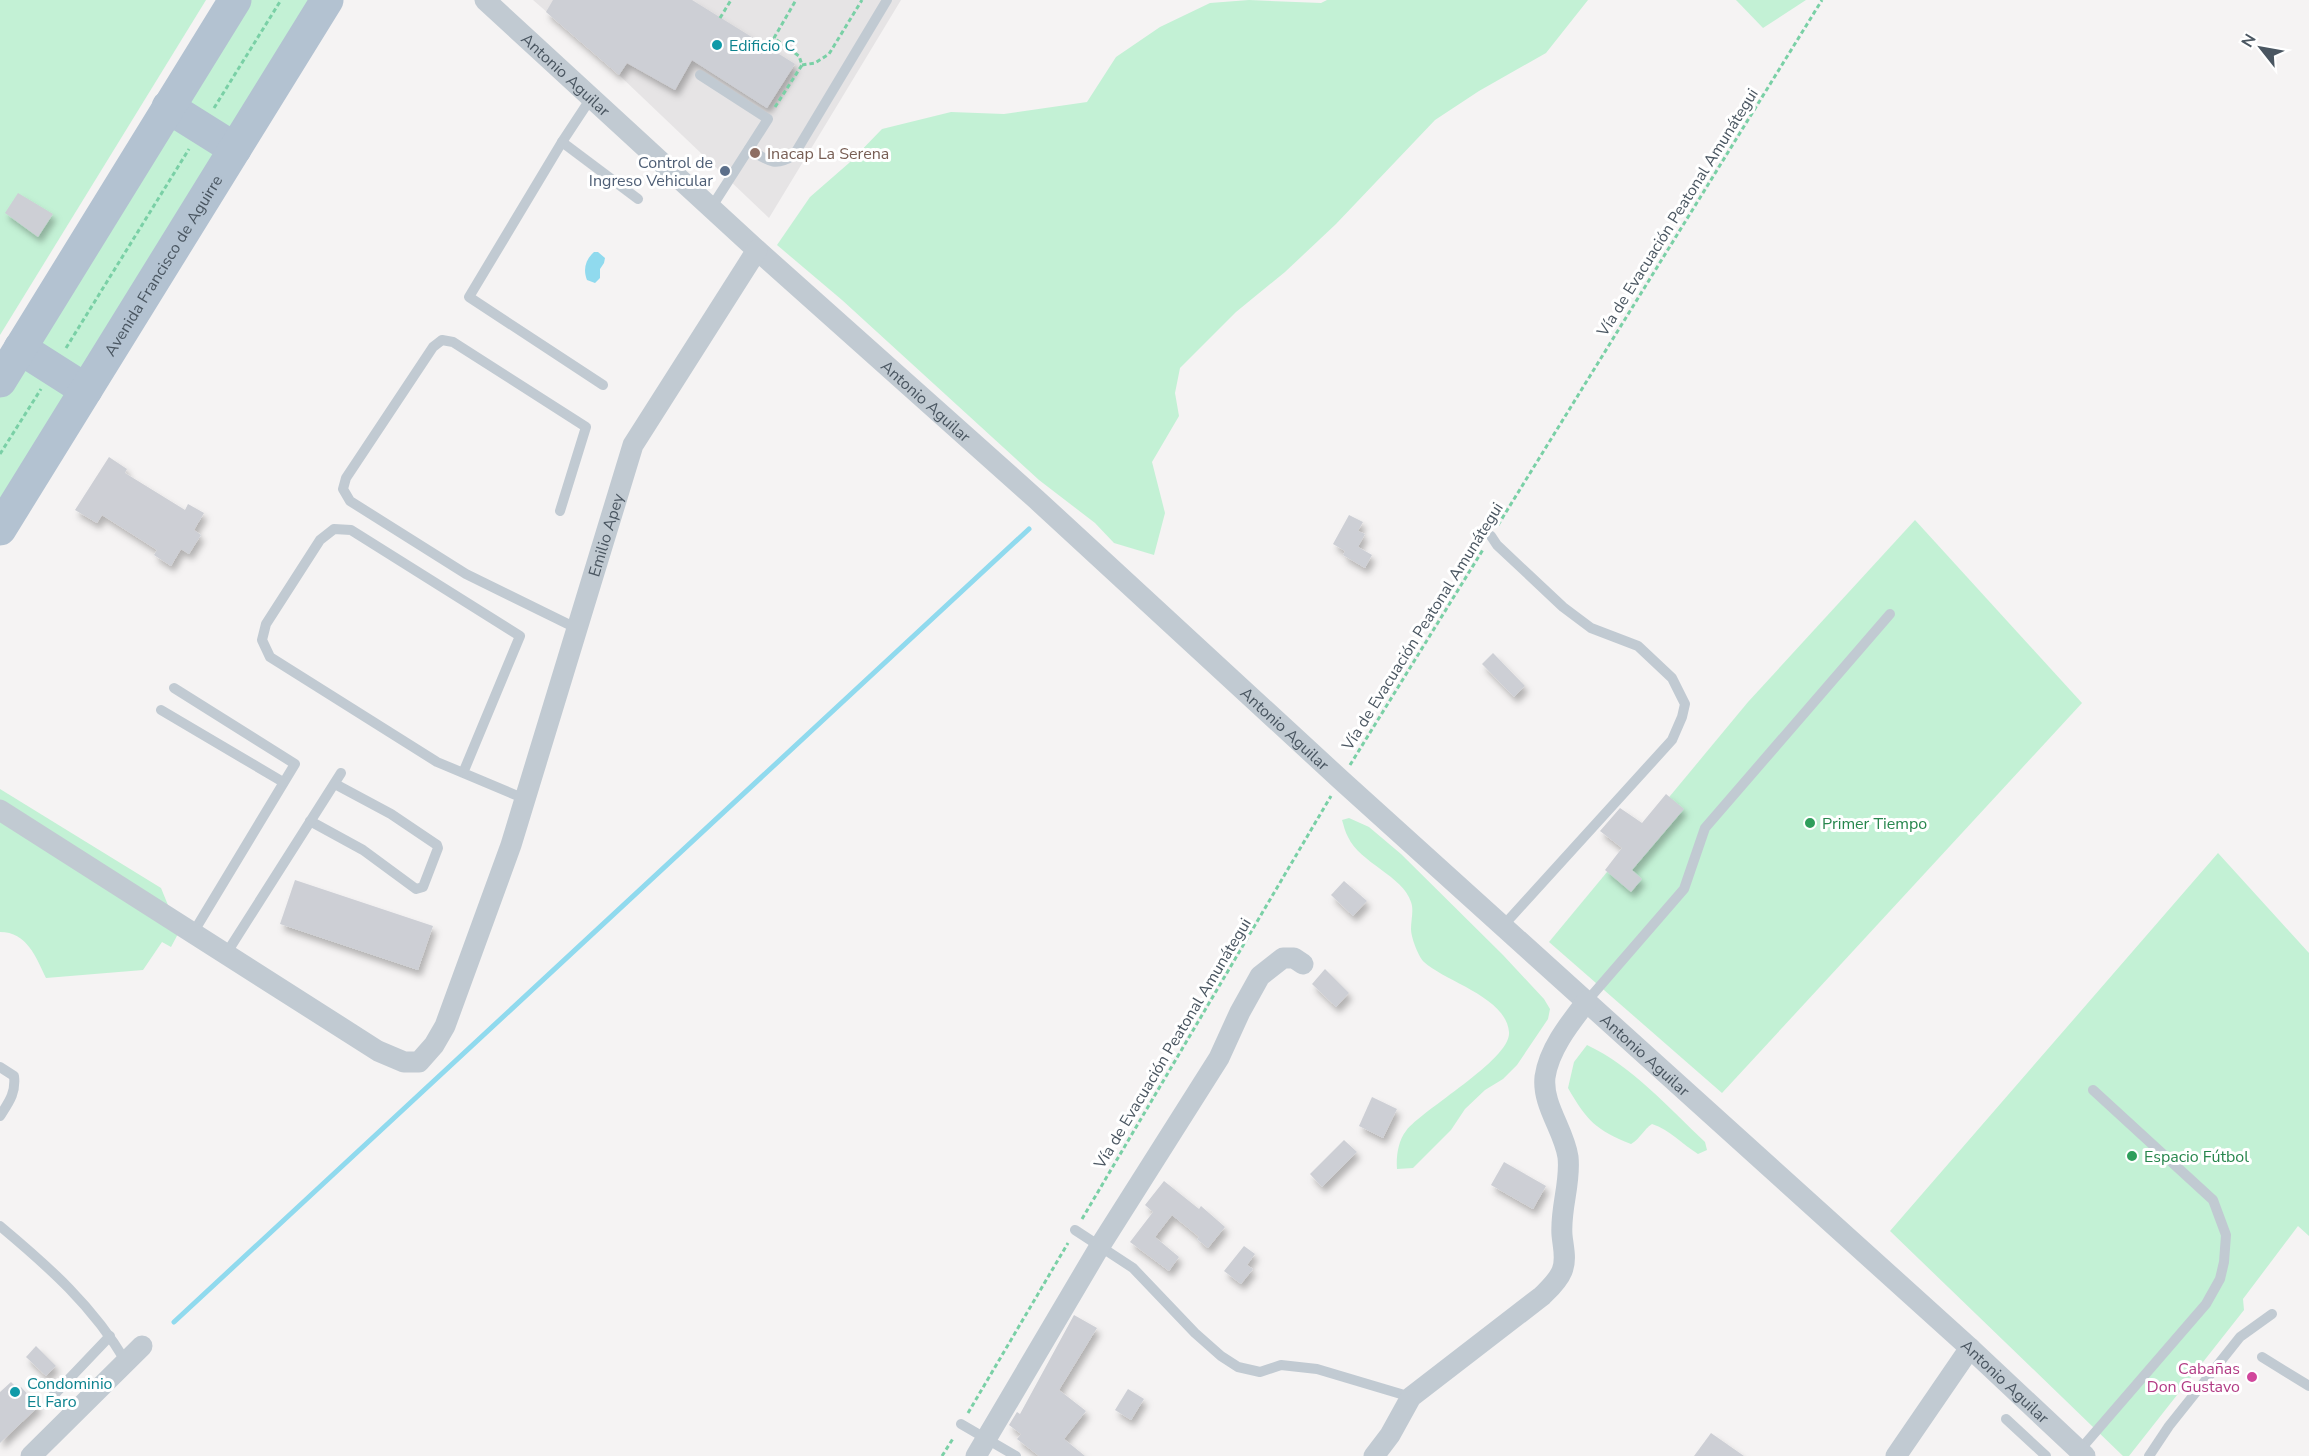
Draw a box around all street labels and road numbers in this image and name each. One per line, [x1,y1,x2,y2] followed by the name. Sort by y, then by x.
[516,29,615,122] street label: Antonio Aguilar
[1591,84,1764,342] street label: Vía de Evacuación Peatonal Amunátegui
[100,171,228,361] street label: Avenida Francisco de Aguirre
[876,356,975,448] street label: Antonio Aguilar
[583,490,630,579] street label: Emilio Apey
[1336,498,1509,756] street label: Vía de Evacuación Peatonal Amunátegui
[1235,683,1334,776] street label: Antonio Aguilar
[1089,914,1257,1174] street label: Vía de Evacuación Peatonal Amunátegui
[1595,1009,1694,1102] street label: Antonio Aguilar
[1956,1335,2054,1429] street label: Antonio Aguilar

